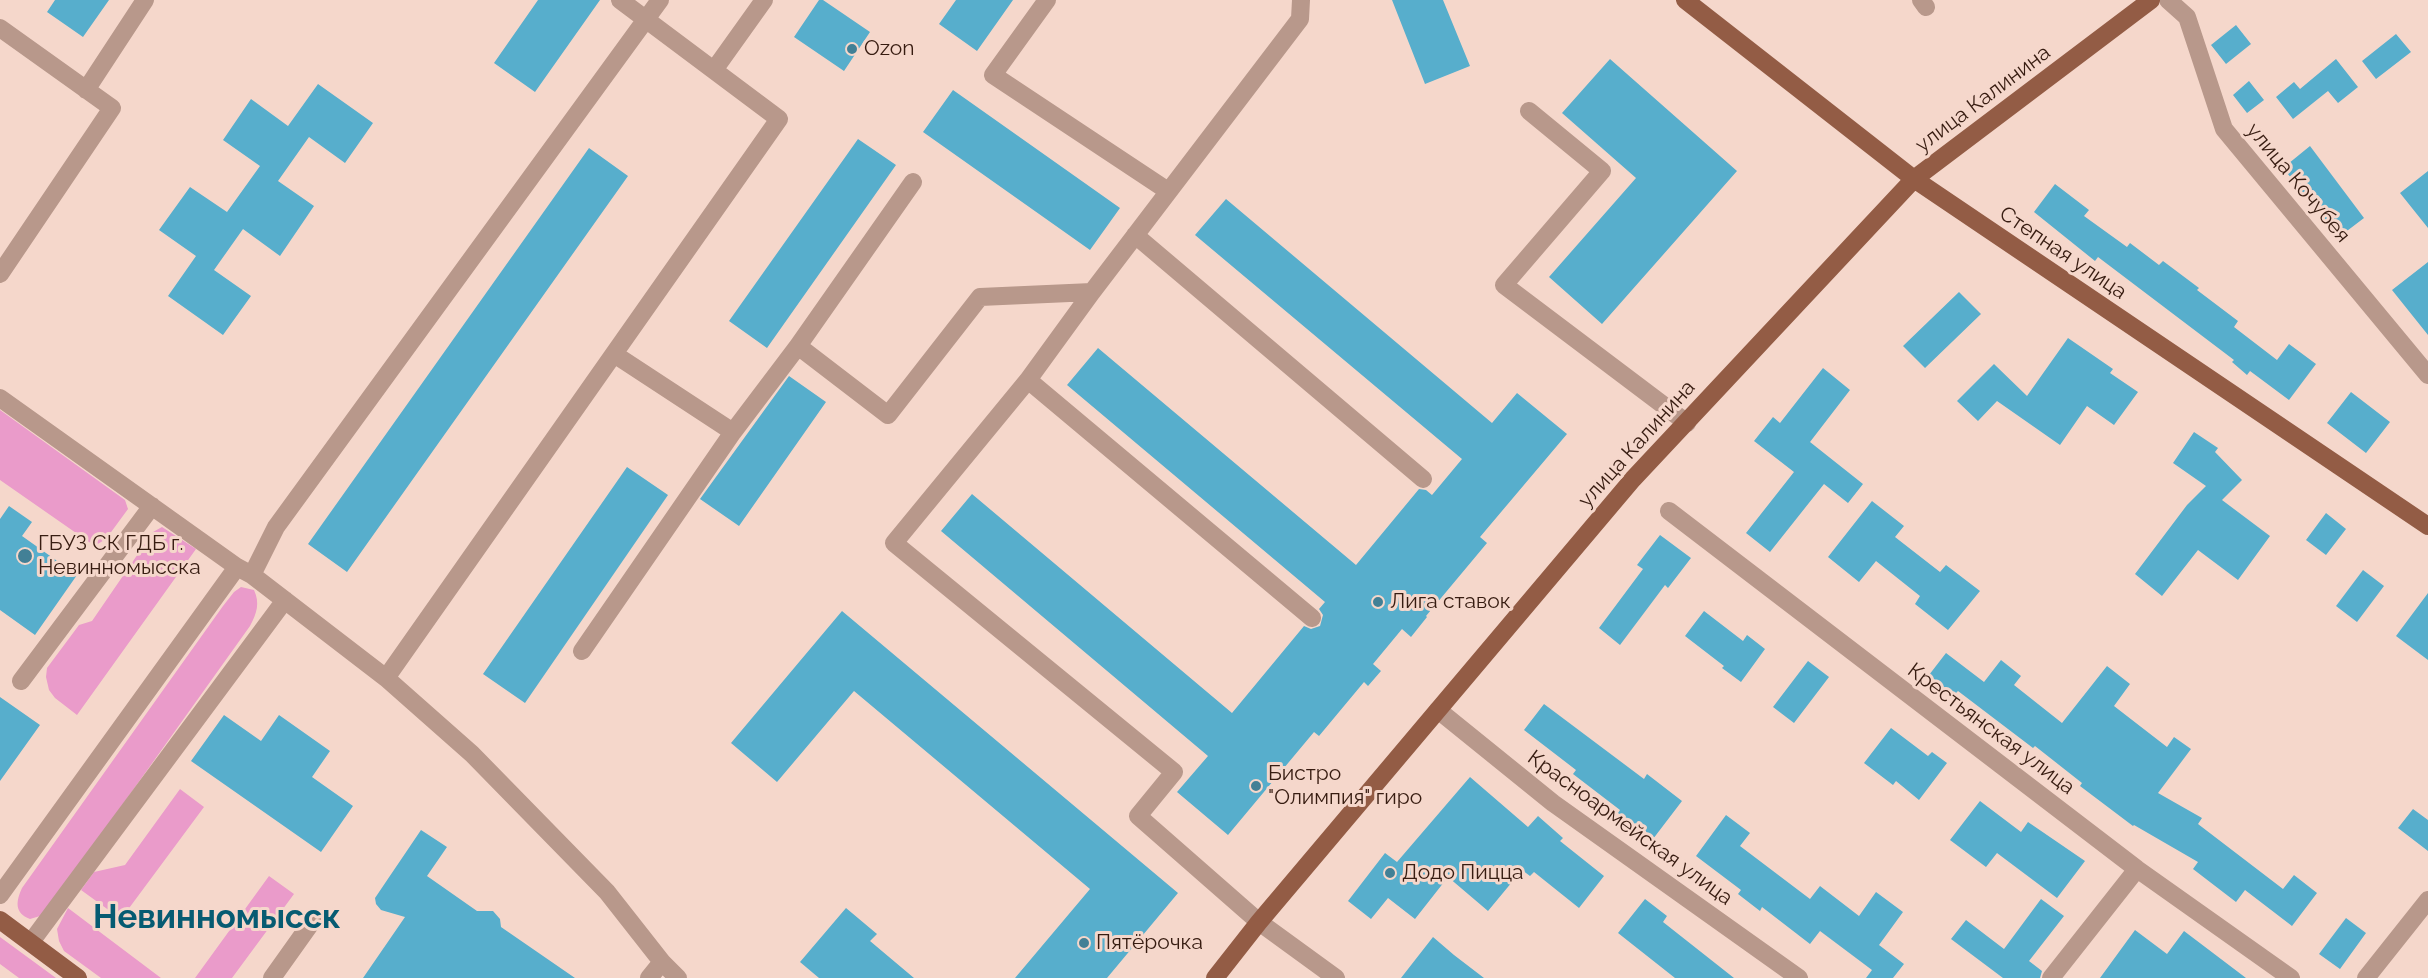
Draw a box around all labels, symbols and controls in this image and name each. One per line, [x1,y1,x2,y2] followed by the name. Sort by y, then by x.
[864,36,915,62] place label: Ozon
[1911,40,2055,158] street label: улица Калинина
[845,42,859,56] marker: Ozon
[2241,118,2355,248] street label: улица Кочубея
[1995,201,2131,305] street label: Степная улица
[1573,375,1701,513] street label: улица Калинина
[38,531,201,581] place label: ГБУЗ СК ГДБ г. Невинномысска
[16,547,34,565] marker: ГБУЗ СК ГДБ г. Невинномысска
[1390,589,1511,615] place label: Лига ставок
[1371,595,1385,609] marker: Лига ставок
[1902,658,2080,800] street label: Крестьянская улица
[1523,745,1737,911] street label: Красноармейская улица
[1268,761,1422,811] place label: Бистро "Олимпия" гиро
[1249,779,1263,793] marker: Бистро "Олимпия" гиро
[1402,860,1523,886] place label: Додо Пицца
[1383,866,1397,880] marker: Додо Пицца
[93,898,341,938] district label: Невинномысск
[1096,930,1203,956] place label: Пятёрочка
[1077,936,1091,950] marker: Пятёрочка

